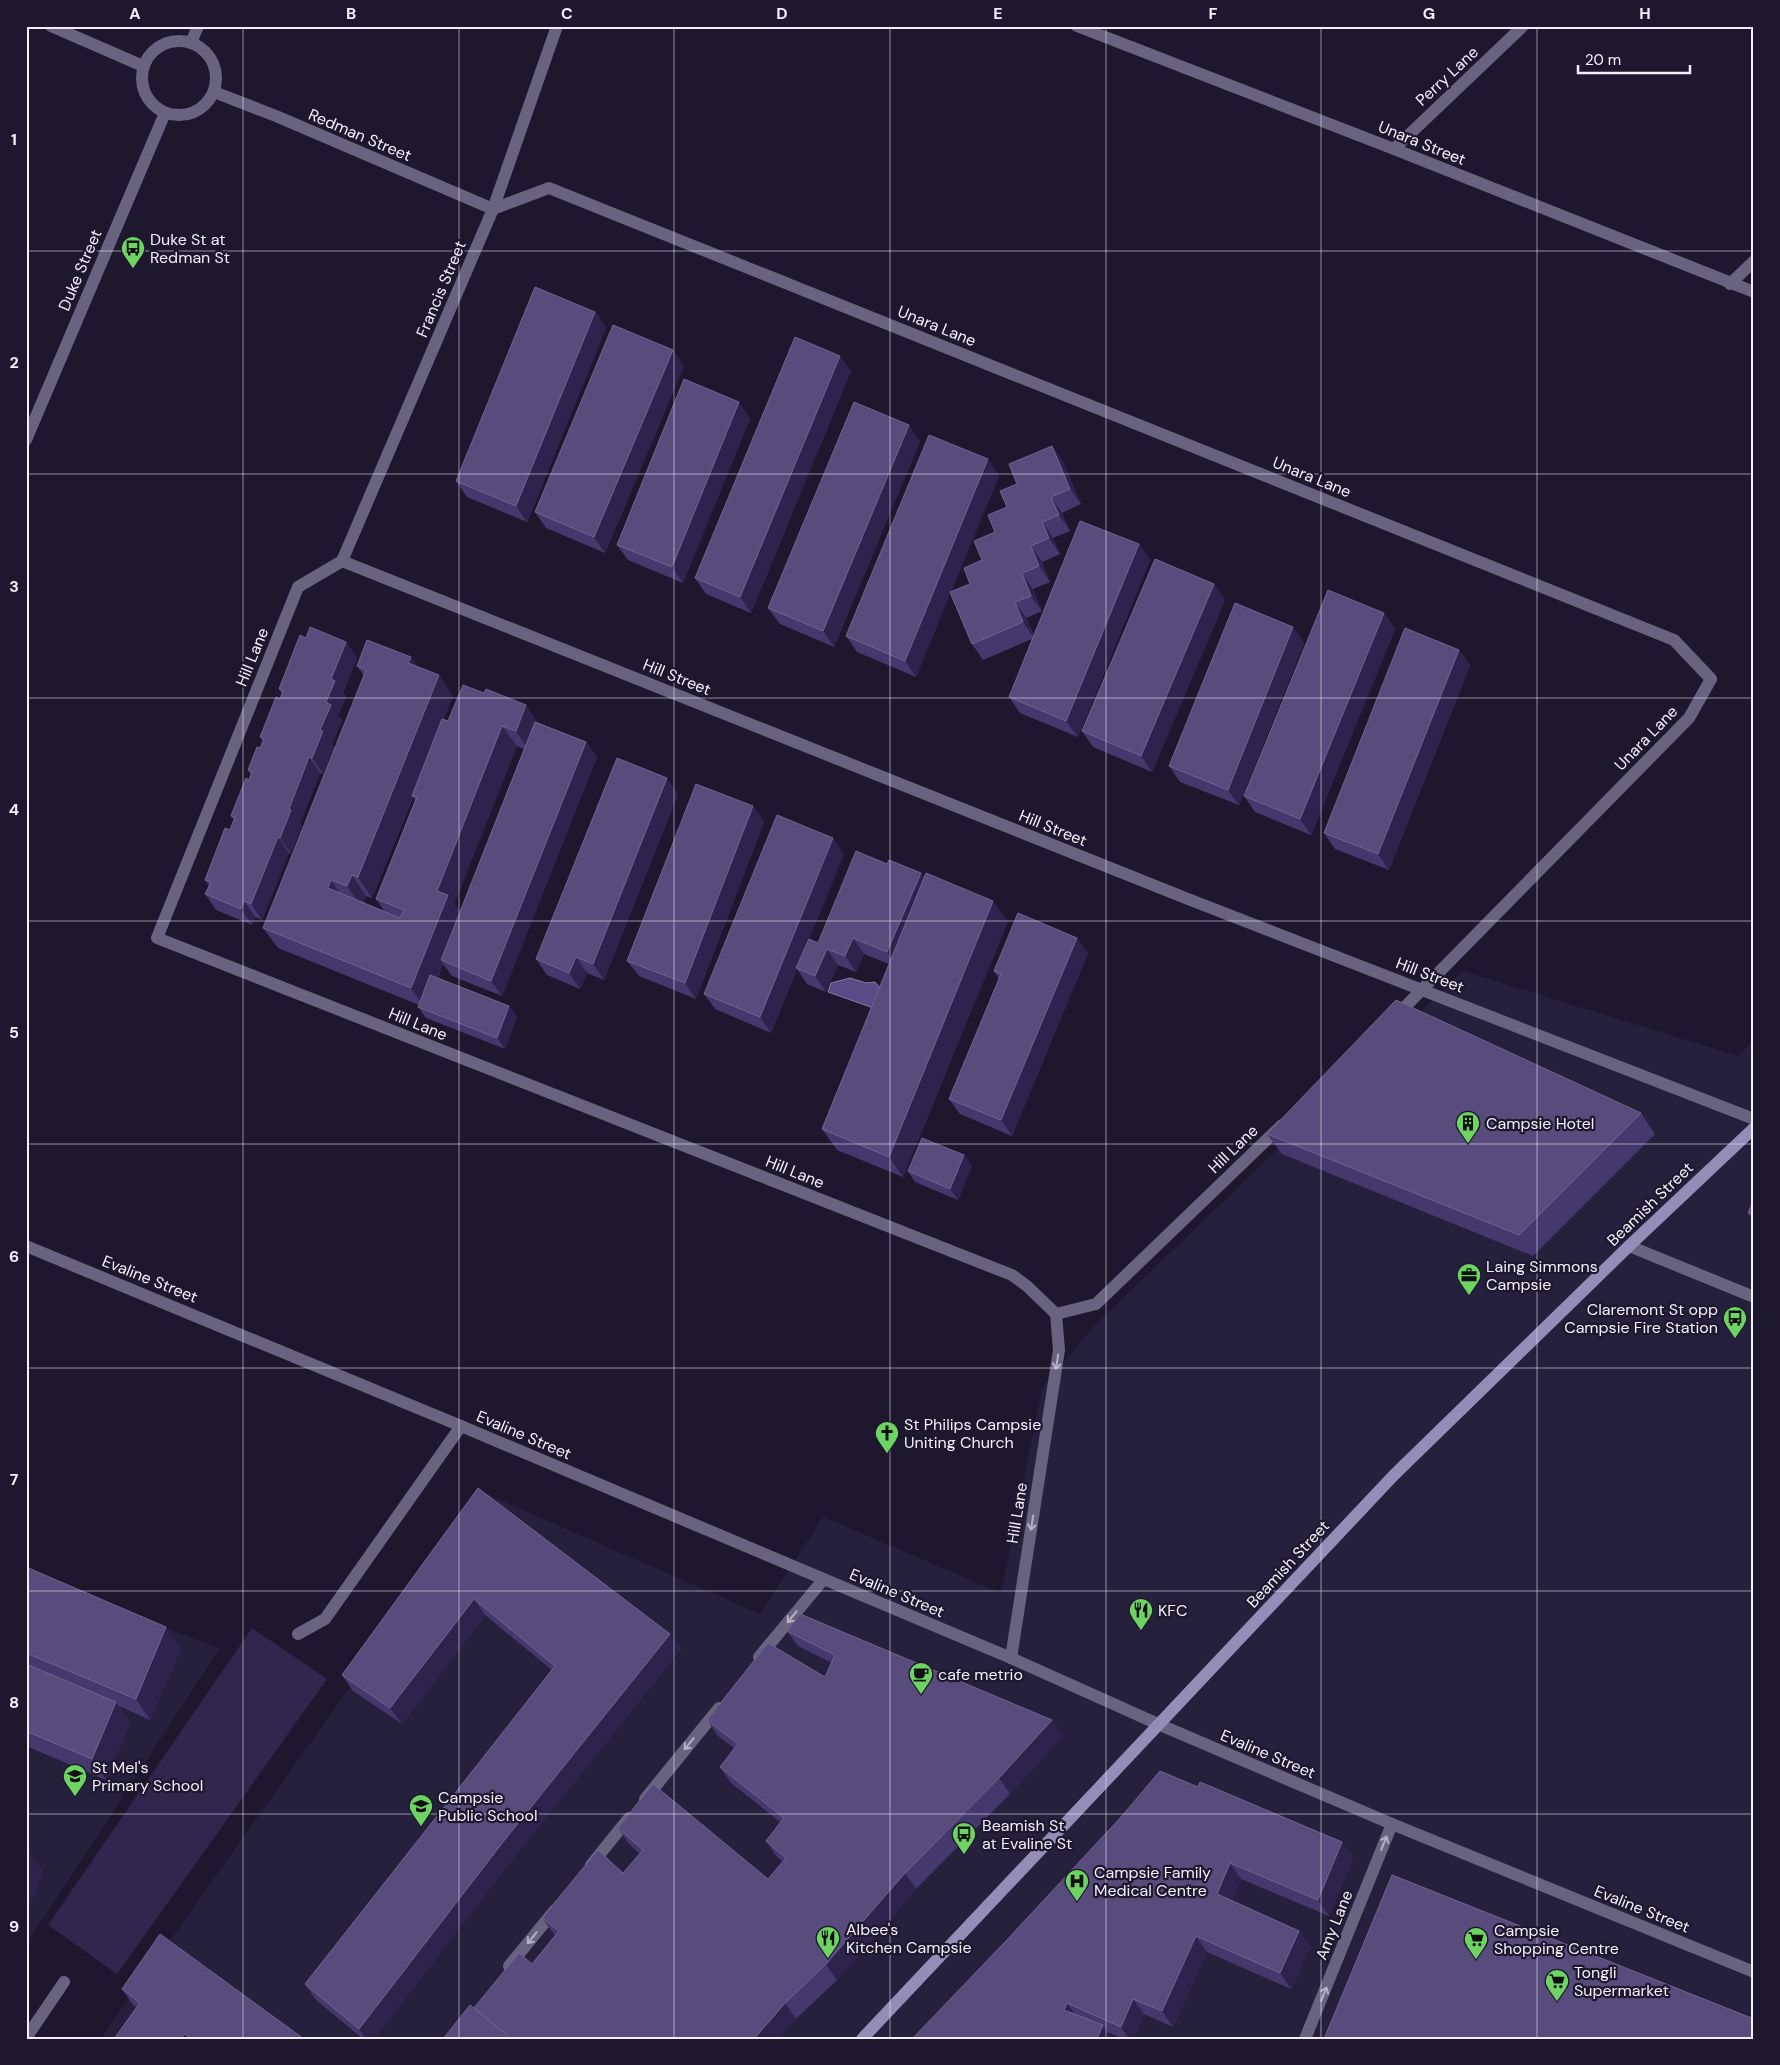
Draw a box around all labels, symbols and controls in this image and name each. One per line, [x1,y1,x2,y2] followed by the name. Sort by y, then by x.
[129,3,141,24] text: A
[346,3,356,24] text: B
[561,3,573,24] text: C
[776,3,788,24] text: D
[993,3,1003,24] text: E
[1209,3,1218,24] text: F
[1423,3,1435,24] text: G
[1639,3,1651,24] text: H
[1411,42,1483,110] street label: Perry Lane
[1578,42,1690,74] scale bar
[1585,50,1621,70] text: 20 m
[305,104,415,166] street label: Redman Street
[1375,116,1469,170] street label: Unara Street
[11,129,17,150] text: 1
[53,226,107,314] street label: Duke Street
[150,229,230,268] place label: Duke St at Redman St
[120,235,146,269] bus stop icon: Duke St at Redman St
[411,237,471,341] street label: Francis Street
[895,301,979,351] street label: Unara Lane
[9,352,19,373] text: 2
[1270,452,1354,502] street label: Unara Lane
[9,576,19,597] text: 3
[231,625,273,689] street label: Hill Lane
[640,654,714,700] street label: Hill Street
[1610,701,1682,775] street label: Unara Lane
[9,799,19,820] text: 4
[1016,805,1090,851] street label: Hill Street
[1393,952,1467,998] street label: Hill Street
[386,1003,450,1045] street label: Hill Lane
[9,1022,19,1043] text: 5
[1455,1110,1481,1144] building icon: Campsie Hotel
[1486,1113,1594,1134] place label: Campsie Hotel
[1204,1120,1262,1178] street label: Hill Lane
[763,1151,827,1193] street label: Hill Lane
[1602,1157,1698,1251] street label: Beamish Street
[9,1246,19,1267] text: 6
[99,1250,201,1308] street label: Evaline Street
[1486,1256,1598,1295] place label: Laing Simmons Campsie
[1456,1262,1482,1296] office icon: Laing Simmons Campsie
[1564,1299,1718,1338] place label: Claremont St opp Campsie Fire Station
[1722,1305,1748,1339] bus stop icon: Claremont St opp Campsie Fire Station
[1052,1354,1062,1370] one-way arrow
[473,1406,575,1464] street label: Evaline Street
[904,1414,1041,1453] place label: St Philips Campsie Uniting Church
[874,1420,900,1454] church icon: St Philips Campsie Uniting Church
[10,1469,19,1490] text: 7
[1002,1481,1032,1545] street label: Hill Lane
[1027,1514,1037,1530] one-way arrow
[1242,1516,1334,1612] street label: Beamish Street
[846,1564,948,1622] street label: Evaline Street
[1128,1597,1154,1631] restaurant icon: KFC
[1158,1600,1187,1621] place label: KFC
[786,1611,797,1624] one-way arrow
[908,1661,934,1695] cafe icon: cafe metrio
[938,1664,1023,1685] place label: cafe metrio
[9,1692,19,1713] text: 8
[1217,1725,1319,1783] street label: Evaline Street
[684,1737,695,1750] one-way arrow
[92,1757,203,1796] place label: St Mel's Primary School
[62,1763,88,1797] school or university icon: St Mel's Primary School
[438,1787,537,1826] place label: Campsie Public School
[408,1793,434,1827] school or university icon: Campsie Public School
[982,1815,1072,1854] place label: Beamish St at Evaline St
[951,1821,977,1855] bus stop icon: Beamish St at Evaline St
[1380,1836,1390,1851] one-way arrow
[1094,1862,1211,1901] place label: Campsie Family Medical Centre
[1064,1868,1090,1902] hospital icon: Campsie Family Medical Centre
[1591,1880,1693,1938] street label: Evaline Street
[1311,1887,1357,1963] street label: Amy Lane
[9,1916,19,1937] text: 9
[846,1919,972,1958] place label: Albee's Kitchen Campsie
[1494,1920,1619,1959] place label: Campsie Shopping Centre
[815,1925,841,1959] restaurant icon: Albee's Kitchen Campsie
[1463,1926,1489,1960] supermarket icon: Campsie Shopping Centre
[526,1931,537,1944] one-way arrow
[1574,1962,1669,2001] place label: Tongli Supermarket
[1544,1968,1570,2002] supermarket icon: Tongli Supermarket
[1320,1986,1329,2001] one-way arrow

